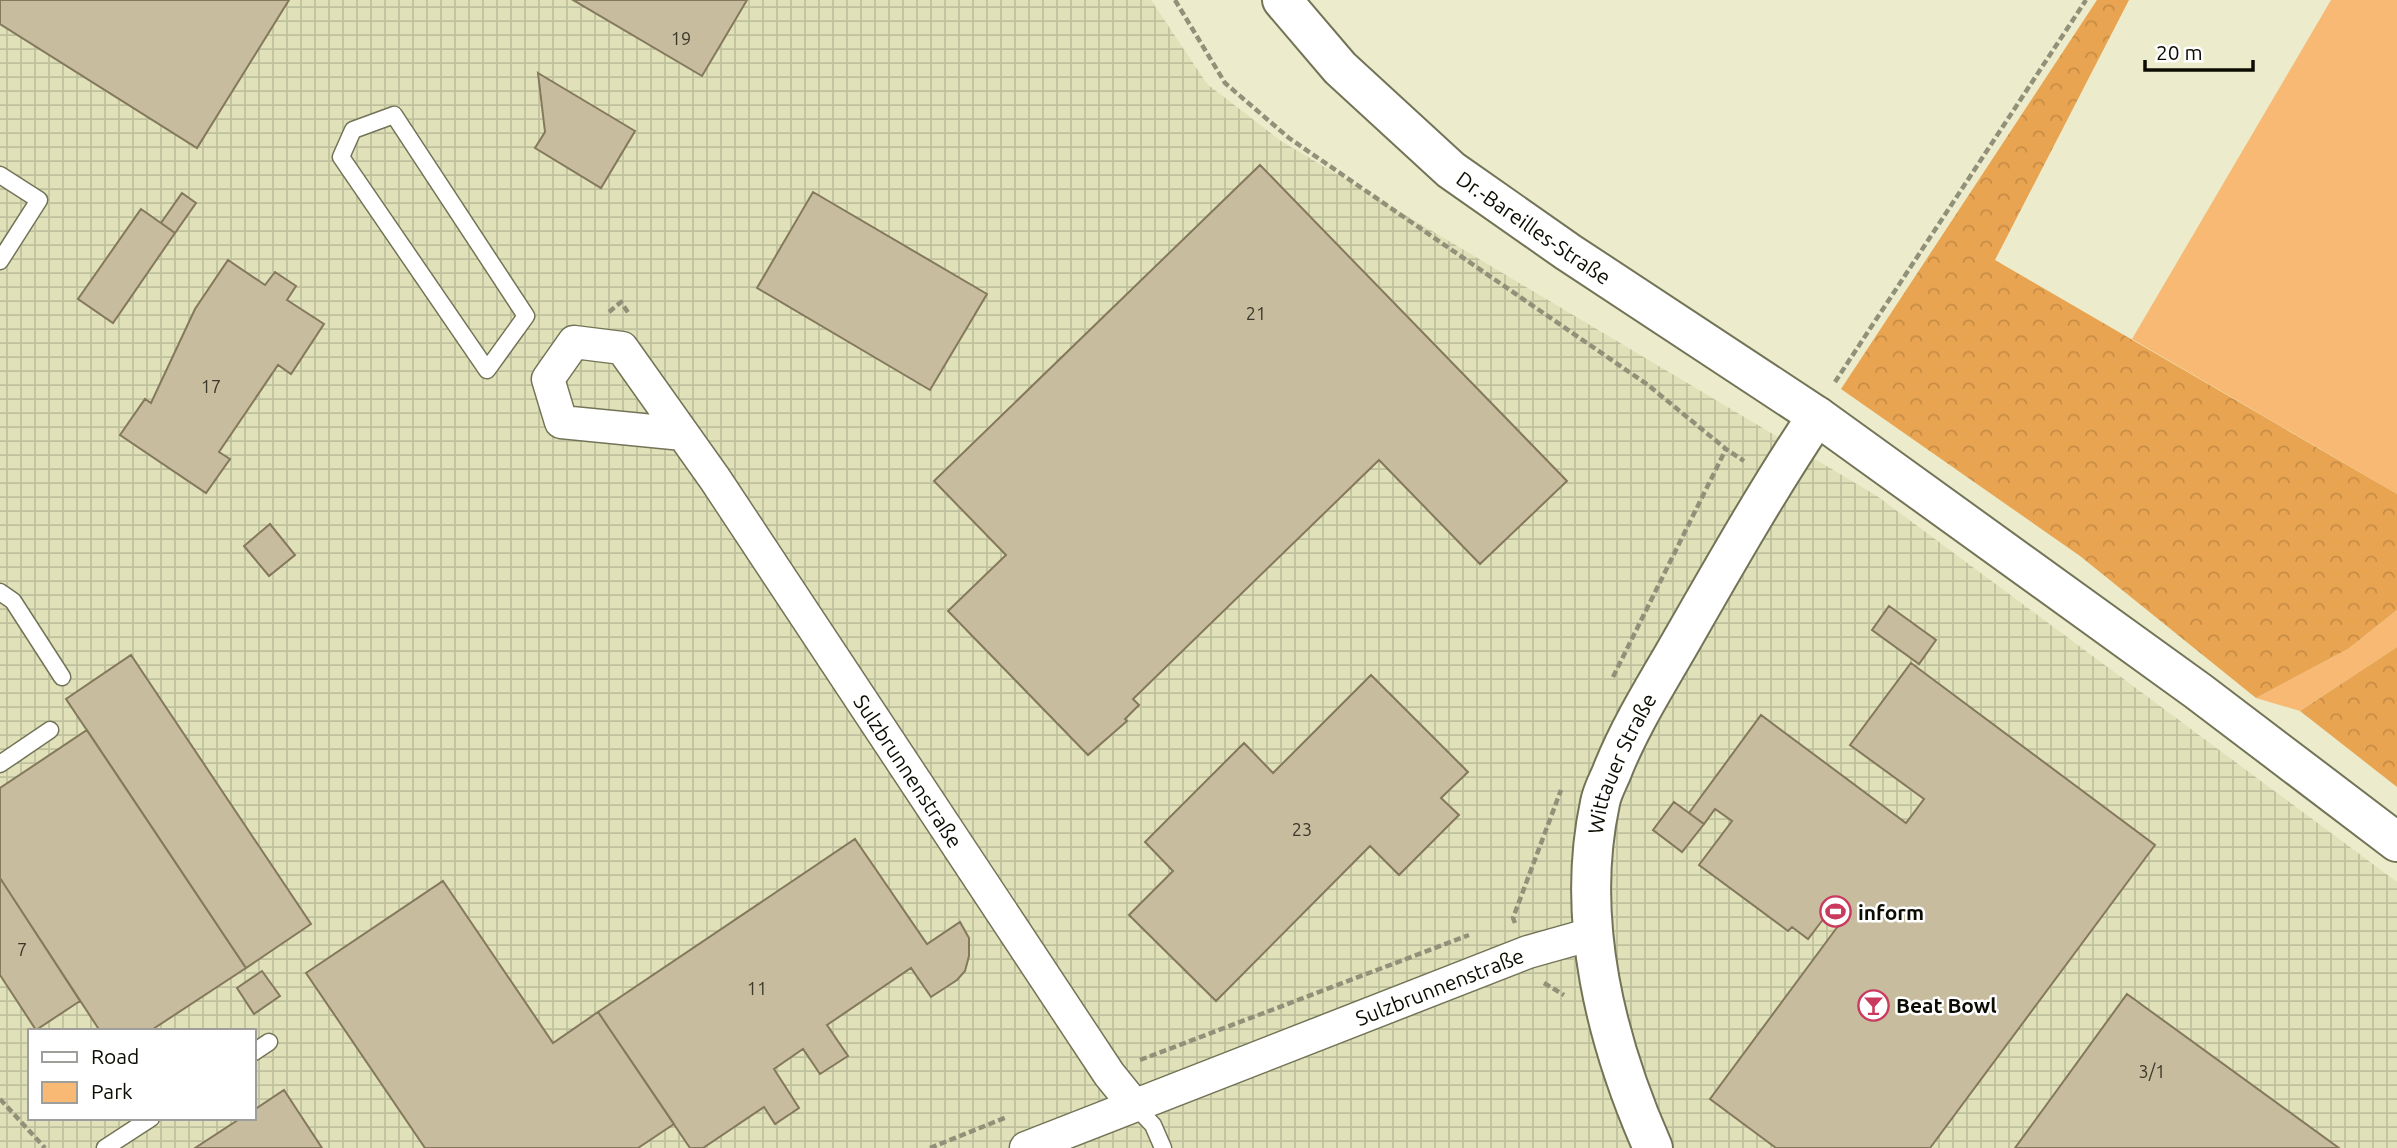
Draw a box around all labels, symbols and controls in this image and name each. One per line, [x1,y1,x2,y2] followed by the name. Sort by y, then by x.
[671,28,691,48] house number: 19
[2145,28,2254,72] scale bar
[2156,40,2203,64] text: 20 m
[1452,166,1616,289] street label: Dr.-Bareilles-Straße
[1246,303,1266,323] house number: 21
[201,376,221,396] house number: 17
[1583,689,1661,836] street label: Wittauer Straße
[849,690,968,852] street label: Sulzbrunnenstraße
[1292,819,1312,839] house number: 23
[1818,895,1852,929] sports icon: inform
[1858,900,1924,924] place label: inform
[17,939,27,959] house number: 7
[1352,943,1527,1030] street label: Sulzbrunnenstraße
[747,978,767,998] house number: 11
[1856,988,1890,1022] bar icon: Beat Bowl
[1896,993,1997,1017] place label: Beat Bowl
[28,1029,256,1120] legend
[91,1044,139,1068] text: Road
[2139,1061,2165,1081] house number: 3/1
[91,1079,133,1103] text: Park

